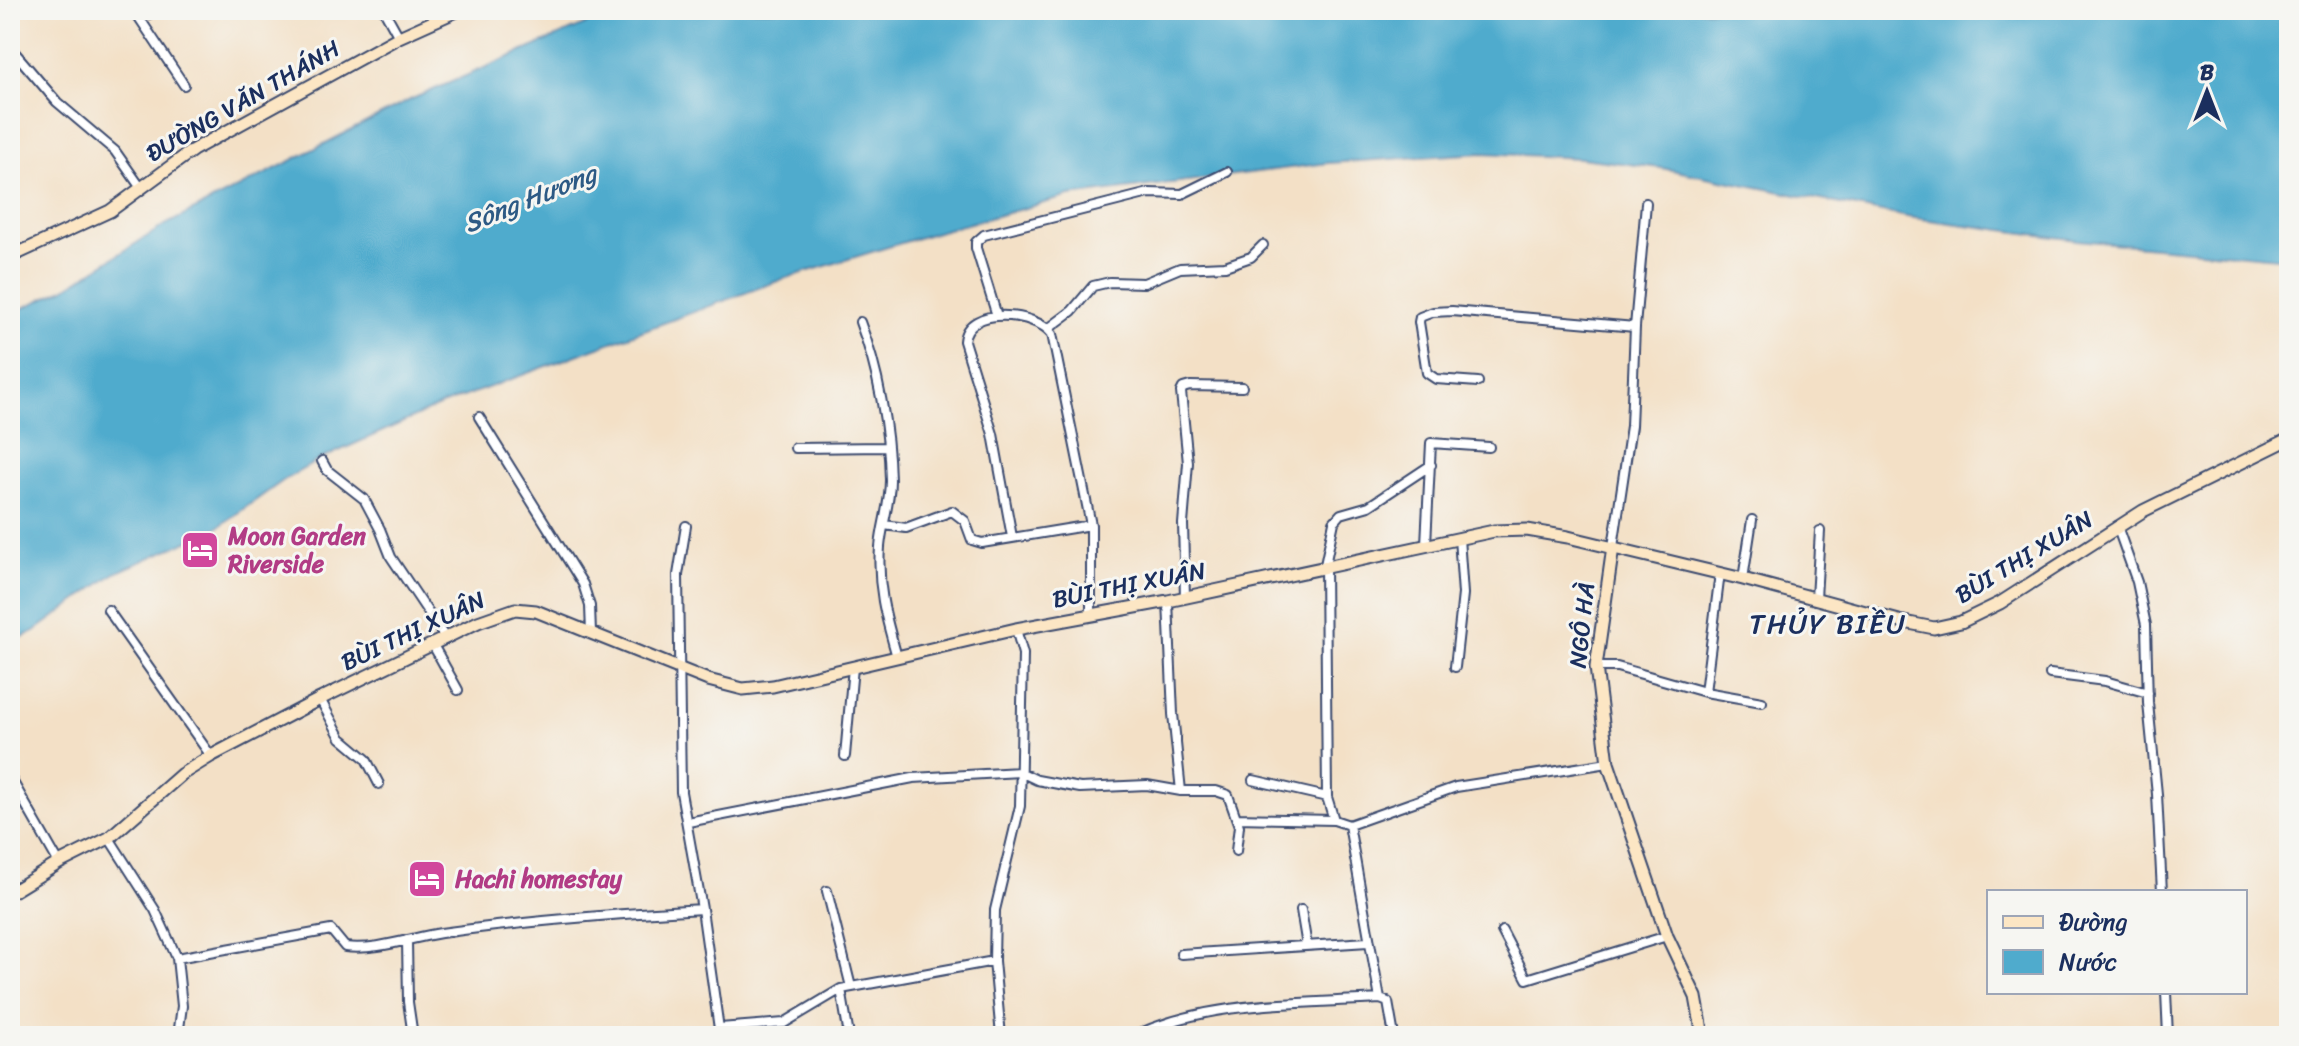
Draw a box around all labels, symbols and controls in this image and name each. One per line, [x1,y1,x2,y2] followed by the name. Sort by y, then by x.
[138,28,348,174] street label: ĐƯỜNG VĂN THÁNH
[2167,52,2247,132] north arrow
[2200,53,2214,92] text: B
[456,149,606,246] water label: Sông Hương
[1947,499,2102,615] street label: BÙI THỊ XUÂN
[227,515,366,585] place label: Moon Garden Riverside
[179,529,221,571] hotel icon: Moon Garden Riverside
[1049,550,1209,620] street label: BÙI THỊ XUÂN
[334,579,492,683] street label: BÙI THỊ XUÂN
[1557,580,1607,670] street label: NGÔ HÀ
[1749,599,1907,648] district label: THỦY BIỀU
[406,858,448,900] hotel icon: Hachi homestay
[455,858,622,900] place label: Hachi homestay
[1987,890,2247,994] legend
[2059,901,2128,943] text: Đường
[2059,941,2117,983] text: Nước

